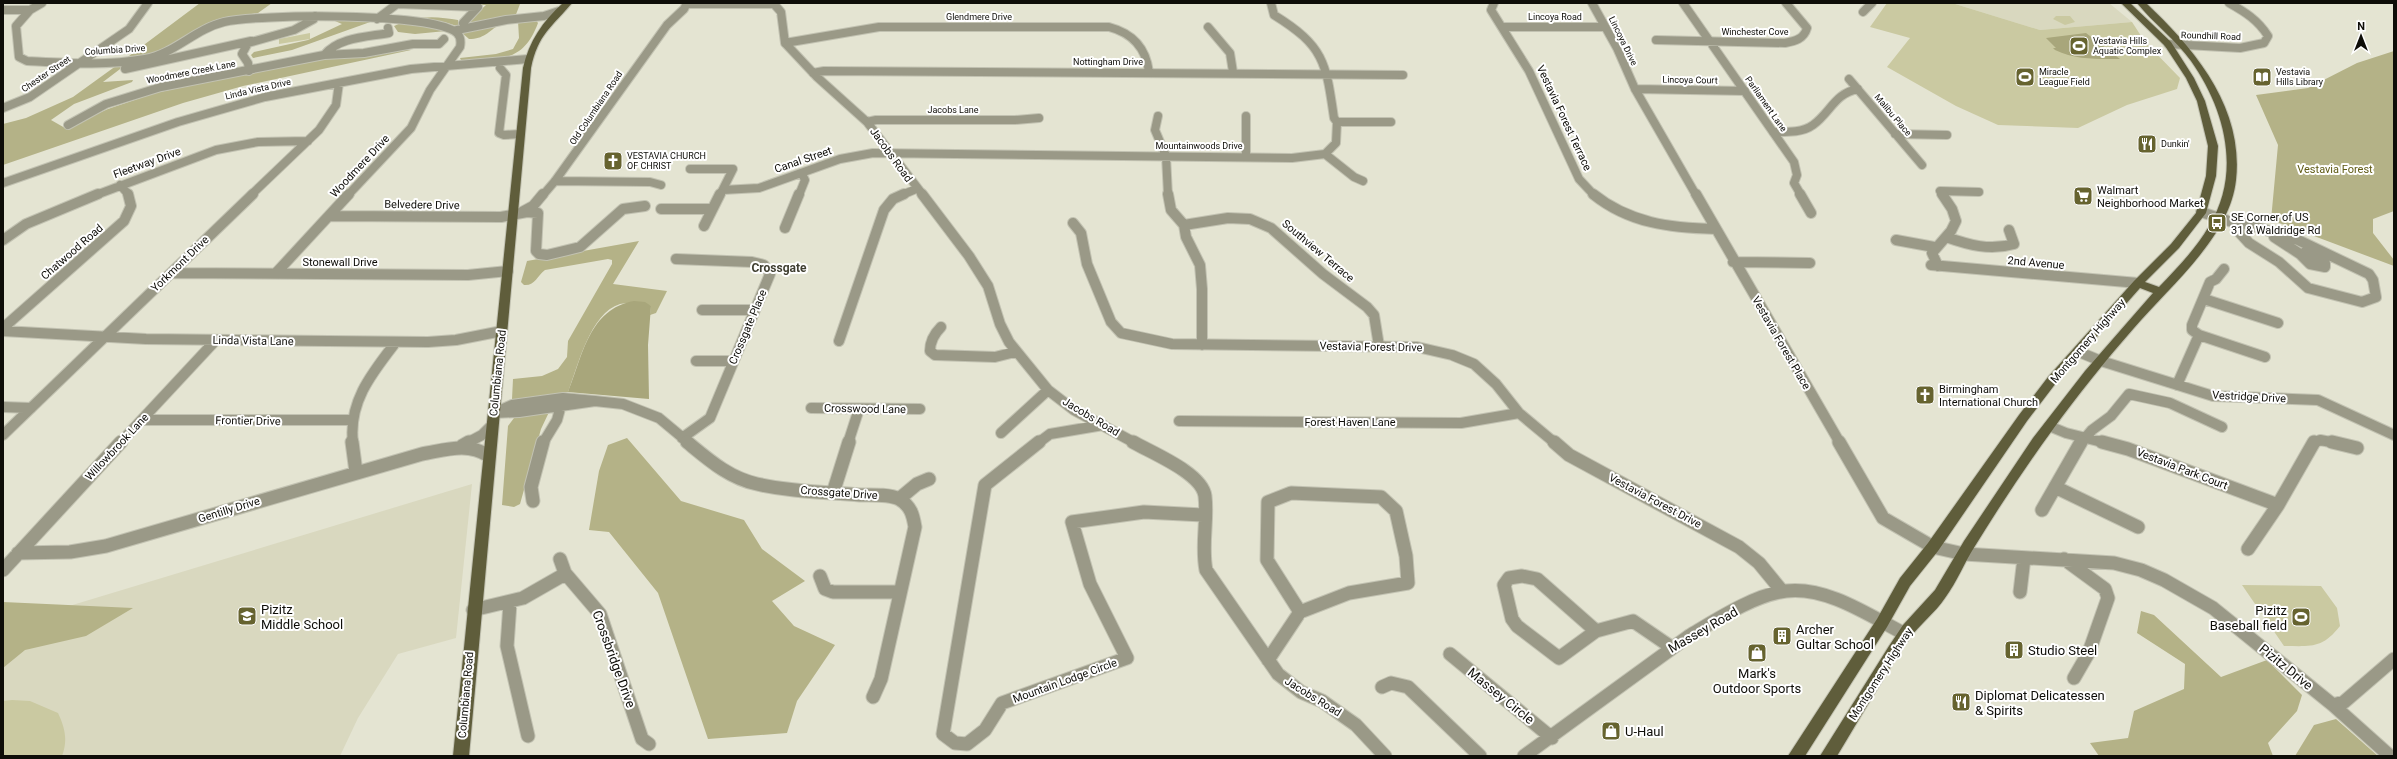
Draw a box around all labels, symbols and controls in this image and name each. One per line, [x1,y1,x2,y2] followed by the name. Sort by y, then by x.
[946,12,1012,22] street label: Glendmere Drive
[1528,12,1582,22] street label: Lincoya Road
[1607,15,1639,67] street label: Lincoya Drive
[2341,16,2381,56] north arrow
[2357,20,2365,33] text: N
[1721,27,1789,37] street label: Winchester Cove
[2181,30,2241,42] street label: Roundhill Road
[2068,35,2090,57] sports icon: Vestavia Hills Aquatic Complex
[2093,36,2162,56] place label: Vestavia Hills Aquatic Complex
[84,43,146,57] street label: Columbia Drive
[20,54,72,94] street label: Chester Street
[1073,57,1143,67] street label: Nottingham Drive
[146,58,237,86] street label: Woodmere Creek Lane
[1534,63,1594,173] street label: Vestavia Forest Terrace
[2014,66,2036,88] sports icon: Miracle League Field
[2251,66,2273,88] library icon: Vestavia Hills Library
[2039,67,2090,87] place label: Miracle League Field
[2276,67,2324,87] place label: Vestavia Hills Library
[568,69,624,147] street label: Old Columbiana Road
[1743,74,1789,134] street label: Parliament Lane
[1662,75,1718,85] street label: Lincoya Court
[224,77,292,101] street label: Linda Vista Drive
[1873,92,1914,138] street label: Malibu Place
[927,105,979,115] street label: Jacobs Lane
[867,125,915,185] street label: Jacobs Road
[328,132,392,200] street label: Woodmere Drive
[2136,133,2158,155] restaurant icon: Dunkin'
[2161,139,2190,149] place label: Dunkin'
[1155,141,1243,151] street label: Mountainwoods Drive
[773,144,834,176] street label: Canal Street
[111,145,183,181] street label: Fleetway Drive
[602,150,624,172] church icon: VESTAVIA CHURCH OF CHRIST
[627,151,706,171] place label: VESTAVIA CHURCH OF CHRIST
[2297,163,2373,176] park label: Vestavia Forest
[2097,184,2204,210] place label: Walmart Neighborhood Market
[2072,185,2094,207] supermarket icon: Walmart Neighborhood Market
[384,198,460,212] street label: Belvedere Drive
[2231,211,2320,237] place label: SE Corner of US 31 & Waldridge Rd
[2206,212,2228,234] bus stop icon: SE Corner of US 31 & Waldridge Rd
[1279,217,1357,285] street label: Southview Terrace
[38,222,106,282] street label: Chatwood Road
[149,233,212,295] street label: Yorkmont Drive
[2007,254,2065,272] street label: 2nd Avenue
[302,256,378,269] street label: Stonewall Drive
[752,261,807,275] district label: Crossgate
[726,288,770,366] street label: Crossgate Place
[1749,294,1813,392] street label: Vestavia Forest Place
[2048,296,2129,386] street label: Montgomery Highway
[487,329,509,417] street label: Columbiana Road
[212,334,294,348] street label: Linda Vista Lane
[1319,340,1423,354] street label: Vestavia Forest Drive
[1939,383,2038,409] place label: Birmingham International Church
[1914,384,1936,406] church icon: Birmingham International Church
[2212,389,2286,405] street label: Vestridge Drive
[1060,395,1122,439] street label: Jacobs Road
[824,402,906,416] street label: Crosswood Lane
[83,411,151,483] street label: Willowbrook Lane
[215,414,281,428] street label: Frontier Drive
[1304,416,1396,429] street label: Forest Haven Lane
[2135,446,2230,492] street label: Vestavia Park Court
[1607,471,1704,531] street label: Vestavia Forest Drive
[800,484,878,502] street label: Crossgate Drive
[197,494,262,526] street label: Gentilly Drive
[261,602,343,632] place label: Pizitz Middle School
[2210,603,2288,633] place label: Pizitz Baseball field
[1666,604,1740,656] street label: Massey Road
[236,605,258,627] school or university icon: Pizitz Middle School
[2290,606,2312,628] sports icon: Pizitz Baseball field
[589,608,639,710] street label: Crossbridge Drive
[1796,622,1874,652] place label: Archer Gultar School
[1771,625,1793,647] building icon: Archer Gultar School
[1846,625,1916,723] street label: Montgomery Highway
[2003,639,2025,661] building icon: Studio Steel
[2256,641,2316,693] street label: Pizitz Drive
[1746,642,1768,664] shop icon: Mark's Outdoor Sports
[2028,643,2097,658] place label: Studio Steel
[456,651,476,739] street label: Columbiana Road
[1011,656,1119,706] street label: Mountain Lodge Circle
[1465,665,1537,727] street label: Massey Circle
[1713,666,1801,696] place label: Mark's Outdoor Sports
[1282,675,1344,719] street label: Jacobs Road
[1975,688,2105,718] place label: Diplomat Delicatessen & Spirits
[1950,691,1972,713] restaurant icon: Diplomat Delicatessen & Spirits
[1600,720,1622,742] shop icon: U-Haul
[1625,724,1664,739] place label: U-Haul

